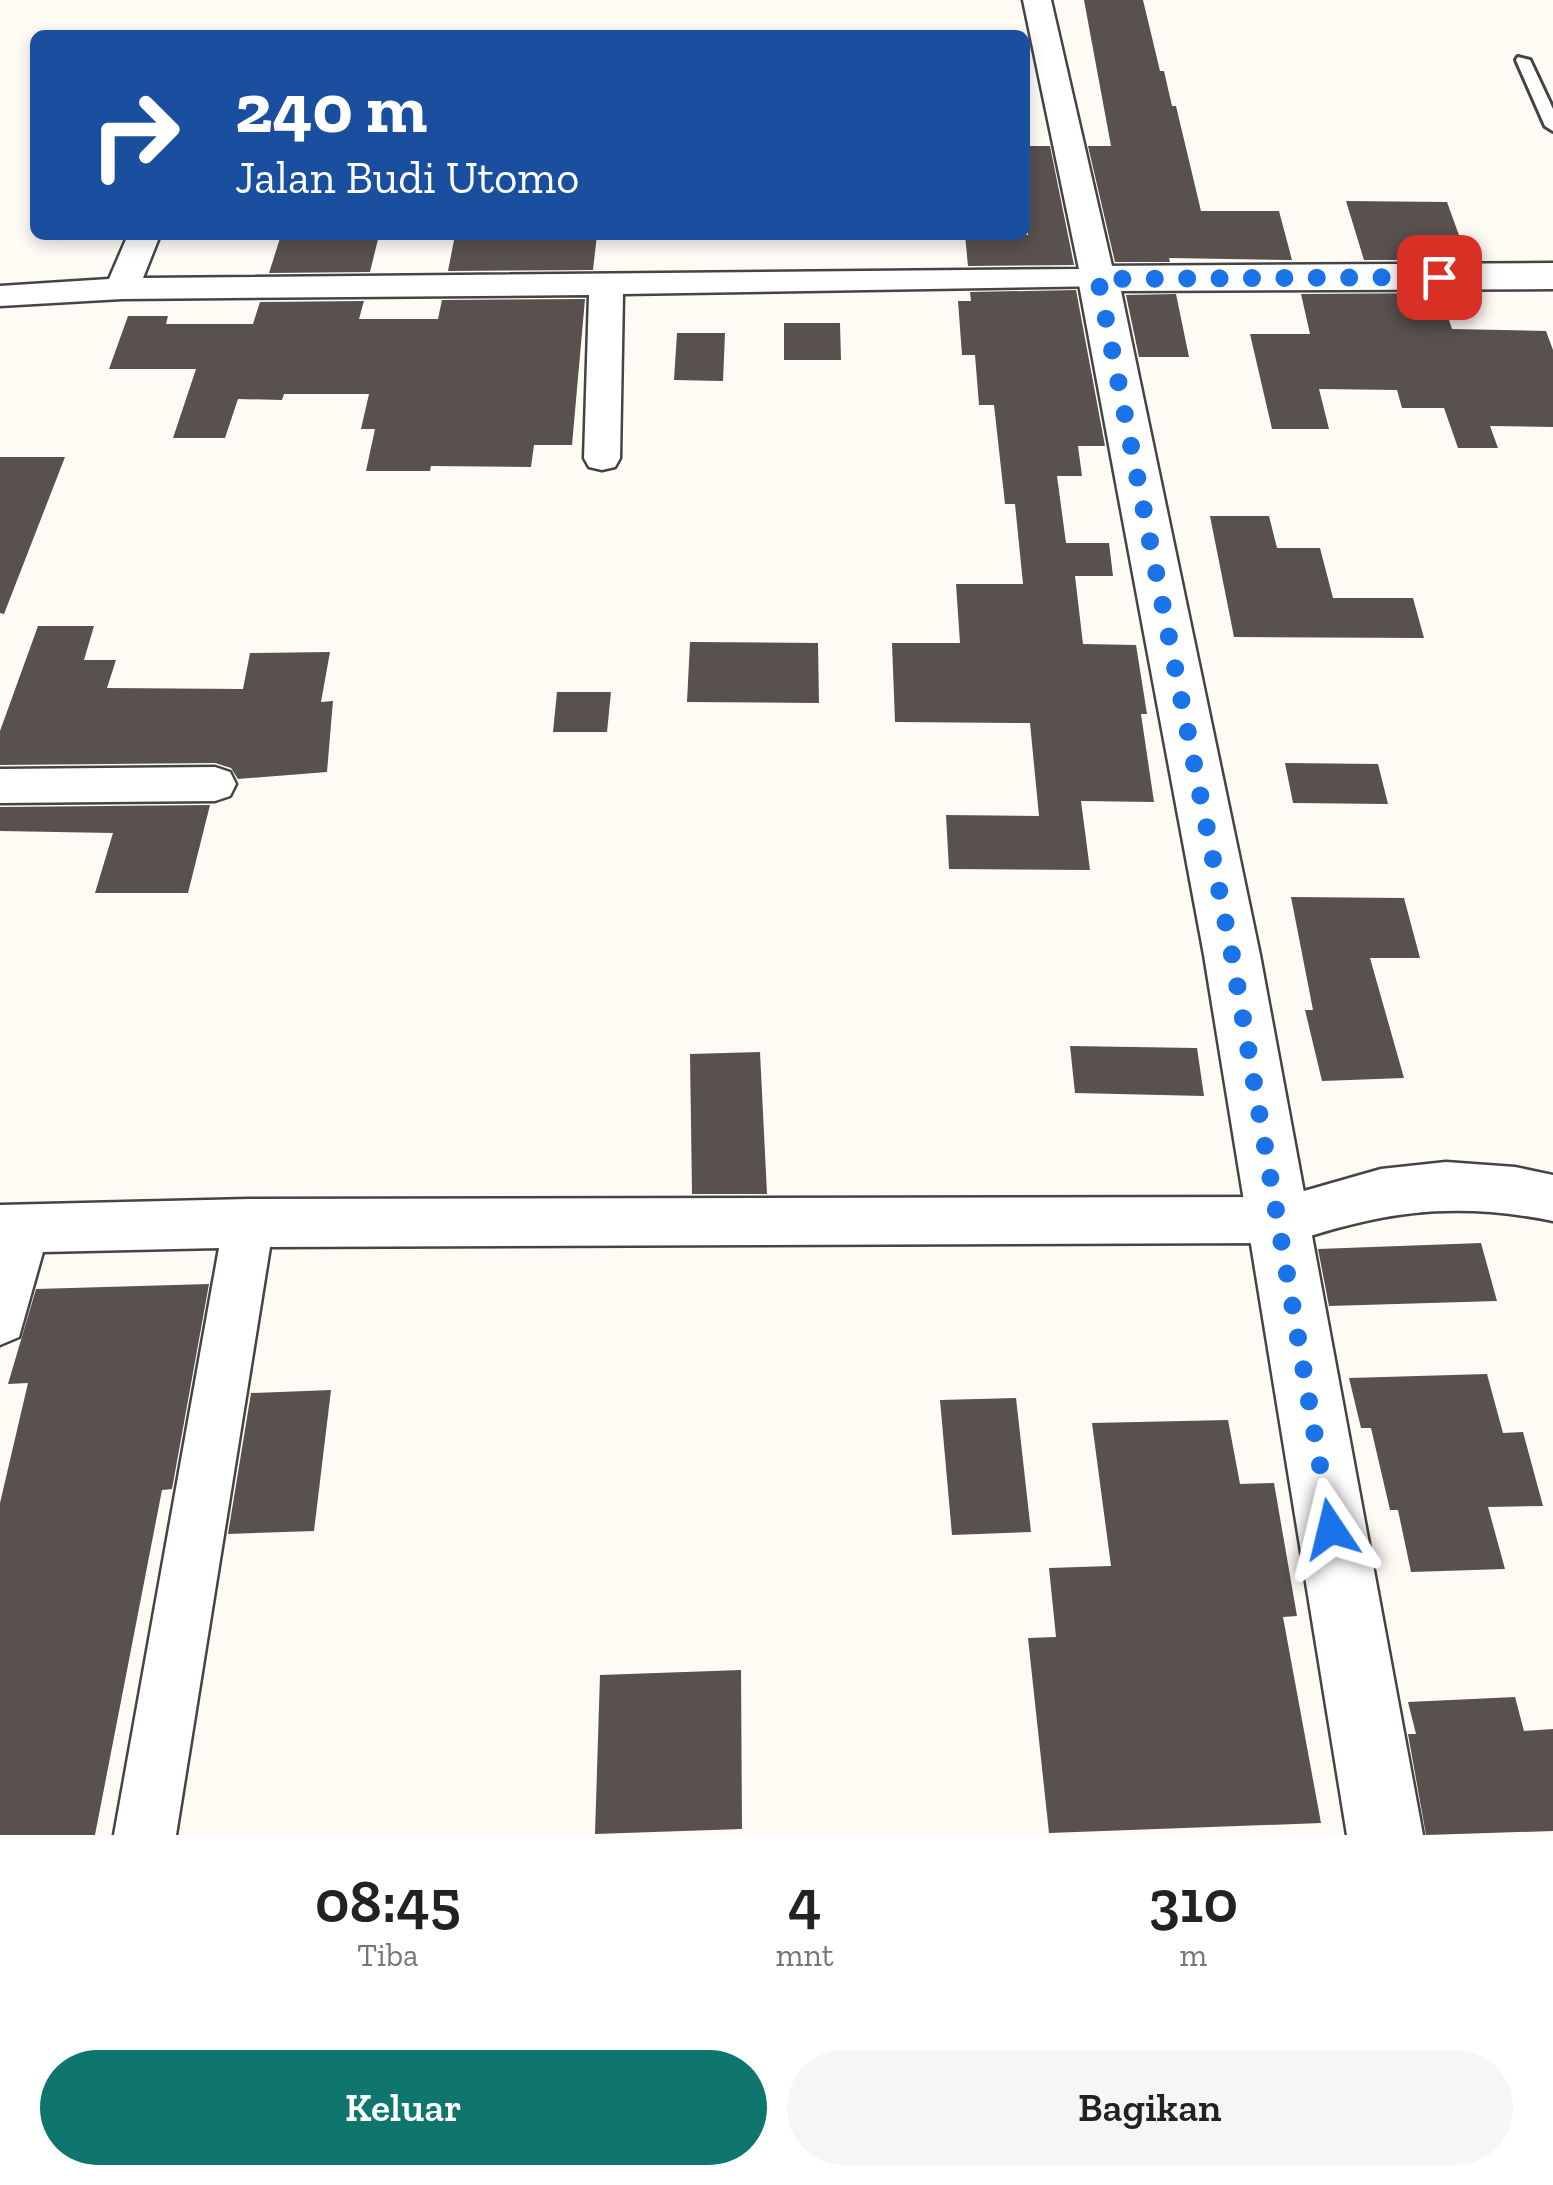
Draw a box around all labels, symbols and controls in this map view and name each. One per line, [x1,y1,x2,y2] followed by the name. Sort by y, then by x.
[235,66,427,150] text: 240 m
[70,70,200,200] icon: right
[235,151,579,205] text: Jalan Budi Utomo
[1397,235,1482,320] pin
[1412,250,1467,305] icon: arrive
[1279,1477,1383,1581] position arrow
[315,1865,461,1937] text: 08:45
[788,1865,821,1937] text: 4
[1149,1865,1238,1937] text: 310
[357,1936,419,1974] text: Tiba
[776,1936,834,1974] text: mnt
[1180,1936,1207,1974] text: m
[40,2050,767,2165] button: Keluar
[787,2050,1513,2165] button: Bagikan

